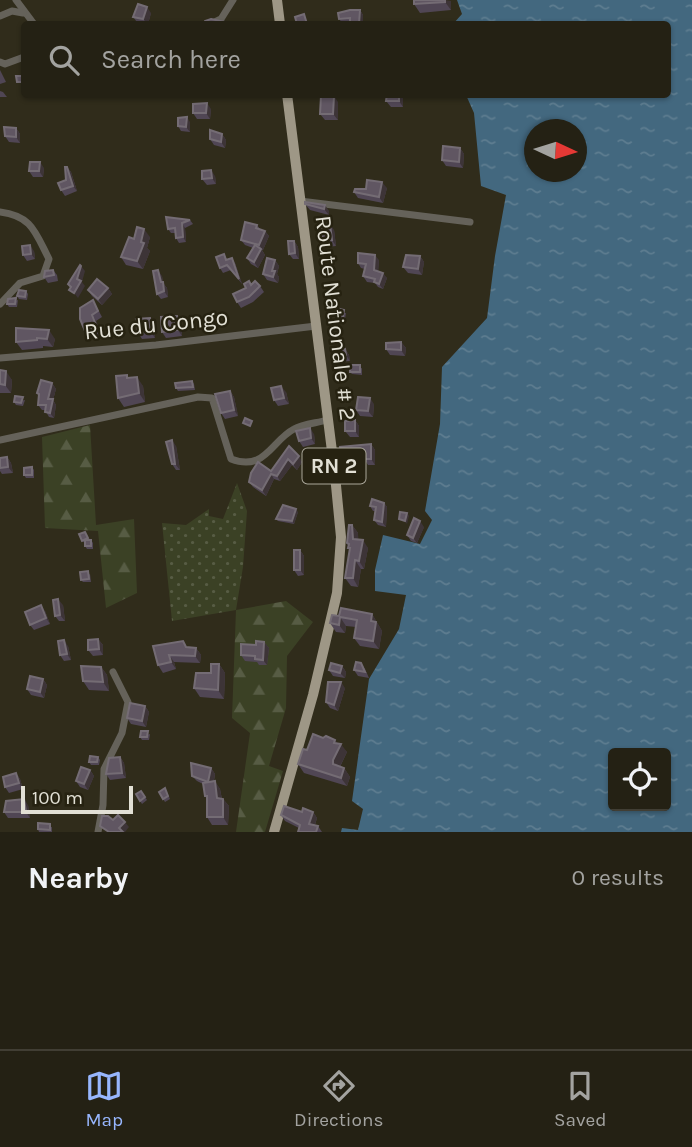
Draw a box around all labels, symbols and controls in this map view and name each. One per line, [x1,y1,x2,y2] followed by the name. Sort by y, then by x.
[21,21,671,98] search box
[45,41,83,79] icon: search
[101,44,241,75] text: Search here
[524,119,587,182] north arrow
[310,214,361,422] street label: Route Nationale # 2
[83,304,229,345] street label: Rue du Congo
[302,448,366,484] road number: RN 2
[608,748,671,811] map controls
[608,748,671,811] button: locate
[21,783,133,815] scale bar
[32,787,83,809] text: 100 m
[28,860,128,896] text: Nearby
[572,864,664,891] text: 0 results
[85,1067,123,1131] tab: Map
[294,1067,383,1131] tab: Directions
[554,1067,607,1131] tab: Saved

